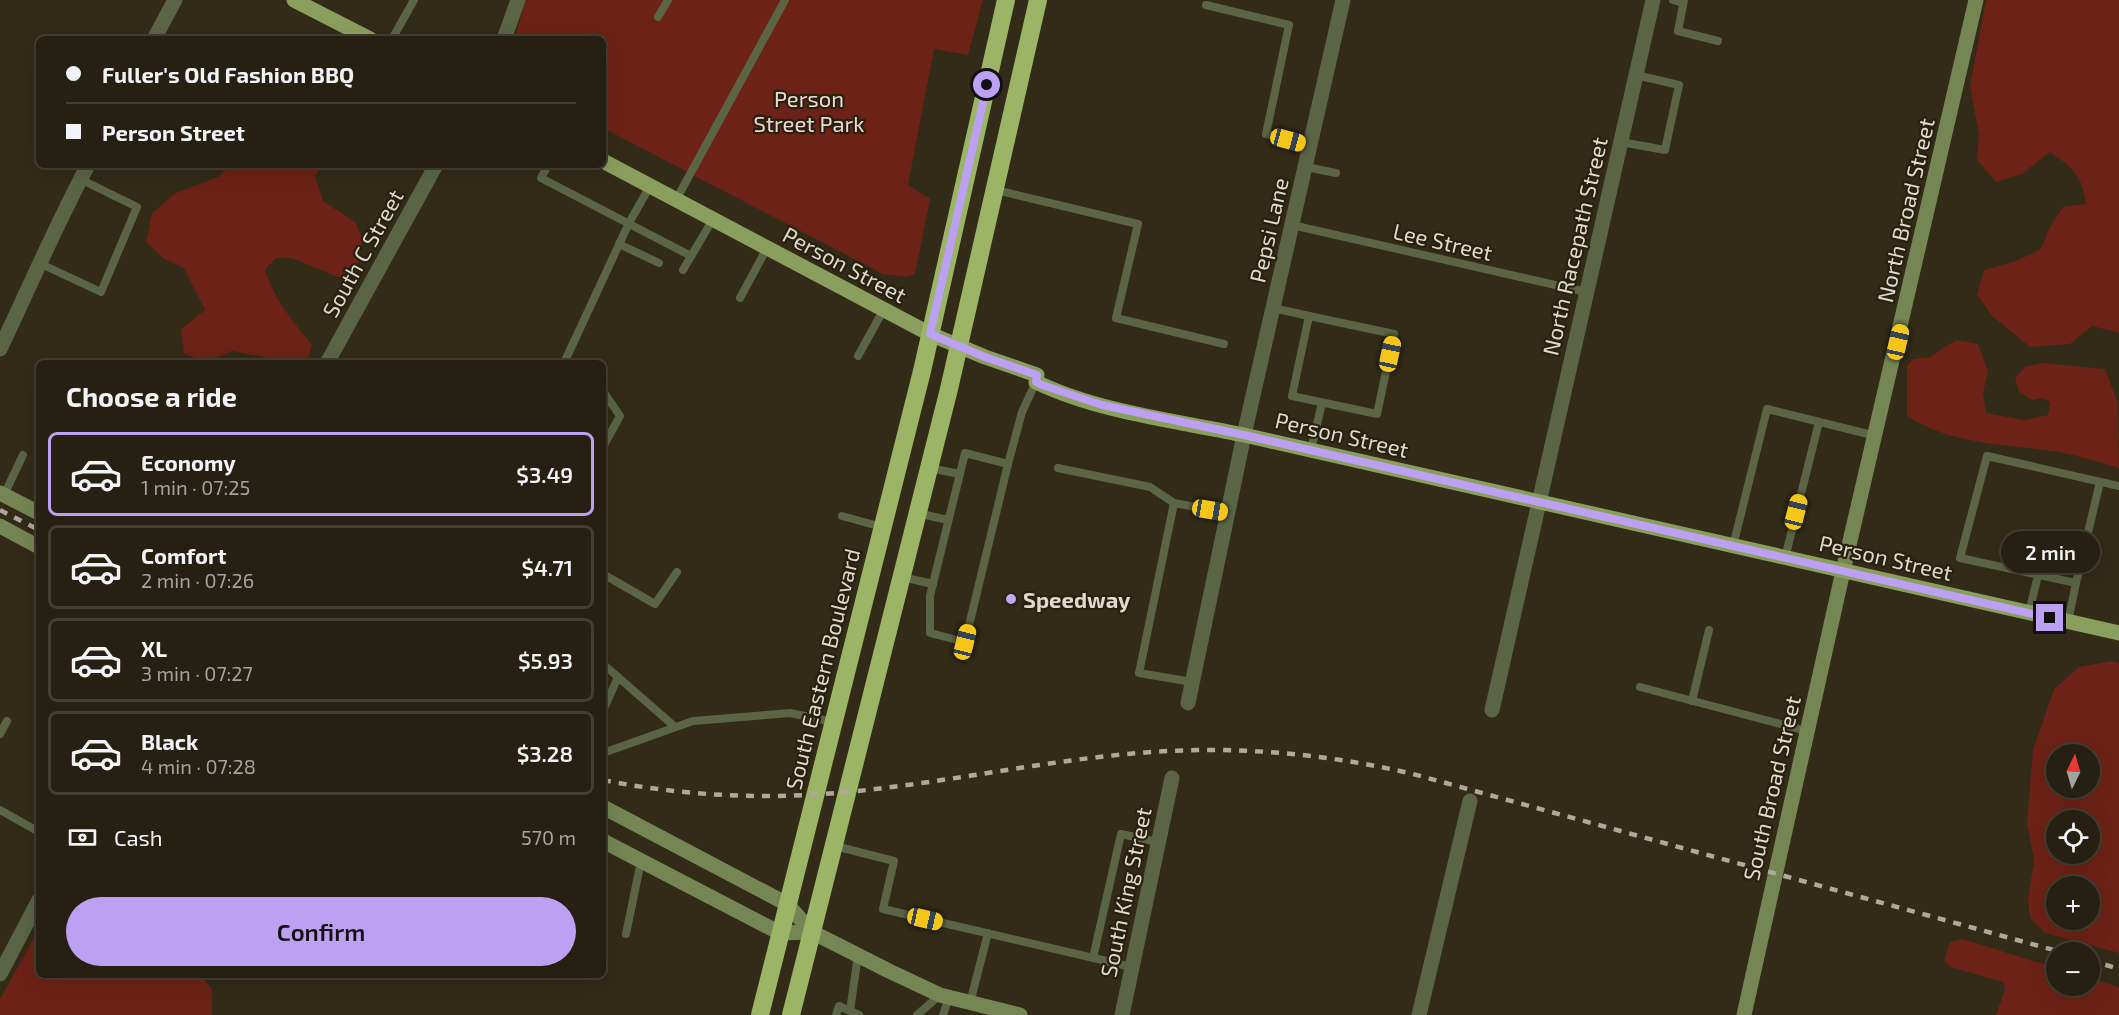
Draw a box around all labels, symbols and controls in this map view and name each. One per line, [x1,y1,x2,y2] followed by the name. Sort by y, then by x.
[102,61,354,87] text: Fuller's Old Fashion BBQ
[973,71,1000,98] route start
[753,85,865,136] park label: Person Street Park
[1871,115,1939,305] street label: North Broad Street
[102,119,245,145] text: Person Street
[1268,127,1308,153] car
[1536,134,1612,358] street label: North Racepath Street
[1243,175,1293,285] street label: Pepsi Lane
[316,185,408,321] street label: South C Street
[1391,217,1495,265] street label: Lee Street
[779,221,911,307] street label: Person Street
[1885,322,1911,362] car
[1377,335,1403,373] car
[66,380,237,412] text: Choose a ride
[1273,406,1411,462] street label: Person Street
[69,447,123,501] icon: car
[141,449,236,475] text: Economy
[516,461,573,487] text: $3.49
[141,475,250,499] text: 1 min · 07:25
[1783,492,1809,532] car
[1191,498,1229,522] car
[1817,529,1955,585] street label: Person Street
[2000,531,2100,573] callout: 2 min
[69,540,123,594] icon: car
[2025,540,2076,564] text: 2 min
[141,542,226,568] text: Comfort
[779,546,865,792] street label: South Eastern Boulevard
[521,554,573,580] text: $4.71
[141,568,254,592] text: 2 min · 07:26
[1023,586,1131,613] place label: Speedway
[1004,592,1018,606] marker: Speedway
[2036,604,2063,631] route end
[952,622,978,662] car
[69,633,123,687] icon: car
[141,635,167,661] text: XL
[518,647,573,673] text: $5.93
[141,661,253,685] text: 3 min · 07:27
[1737,693,1805,883] street label: South Broad Street
[69,726,123,780] icon: car
[141,728,198,754] text: Black
[517,740,573,766] text: $3.28
[2046,744,2100,798] north arrow
[2046,744,2100,996] map controls
[141,754,256,778] text: 4 min · 07:28
[1094,805,1156,979] street label: South King Street
[2046,810,2100,864] button: locate
[66,821,99,854] icon: cash
[114,824,163,850] text: Cash
[521,825,576,849] text: 570 m
[2046,876,2100,930] button: +
[66,897,576,966] button: Confirm
[905,906,945,932] car
[2046,942,2100,996] button: −

